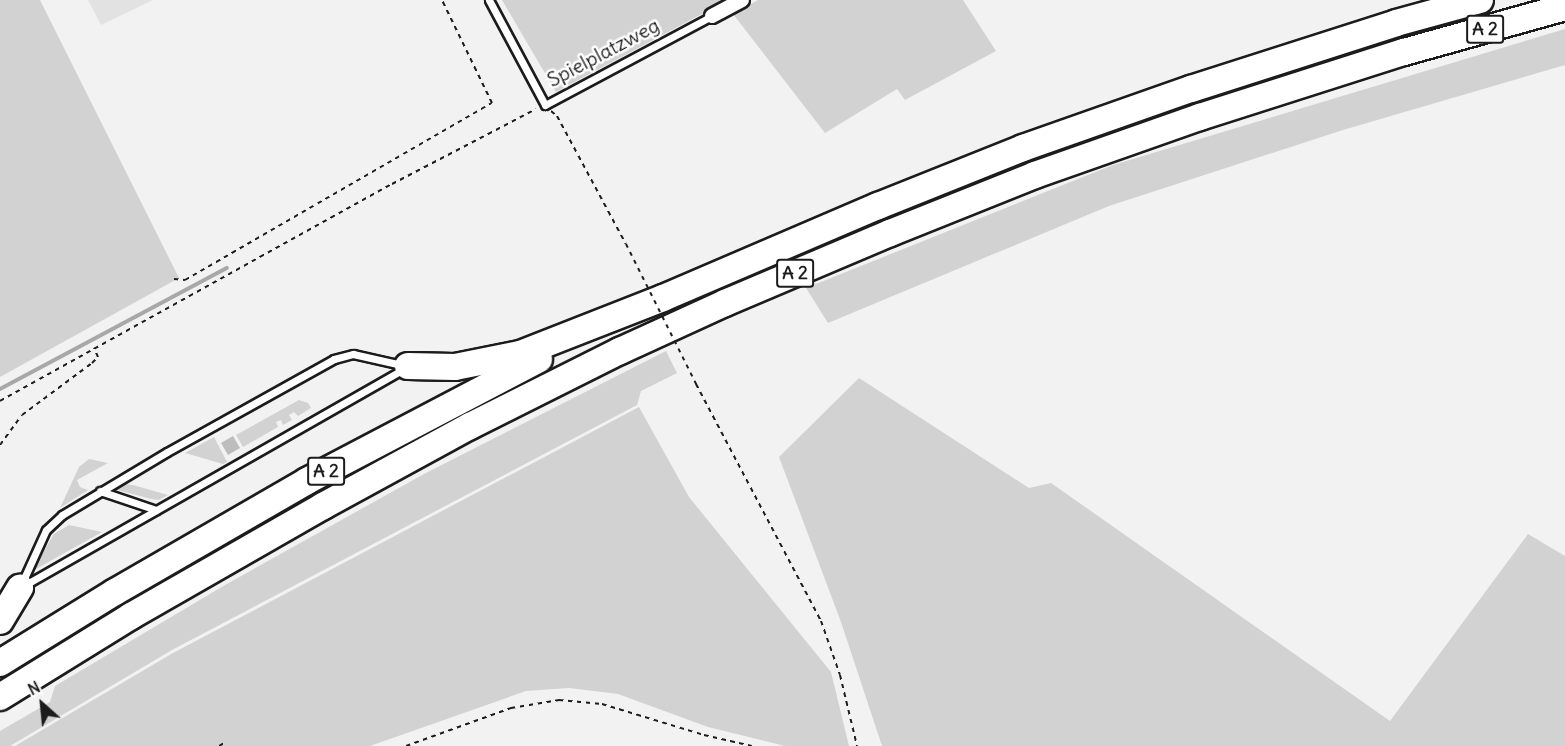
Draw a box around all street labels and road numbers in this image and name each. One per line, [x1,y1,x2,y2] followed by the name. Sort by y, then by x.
[543,12,663,92] street label: Spielplatzweg
[1466,14,1504,44] road number: A 2
[776,258,814,288] road number: A 2
[306,456,346,486] road number: A 2

